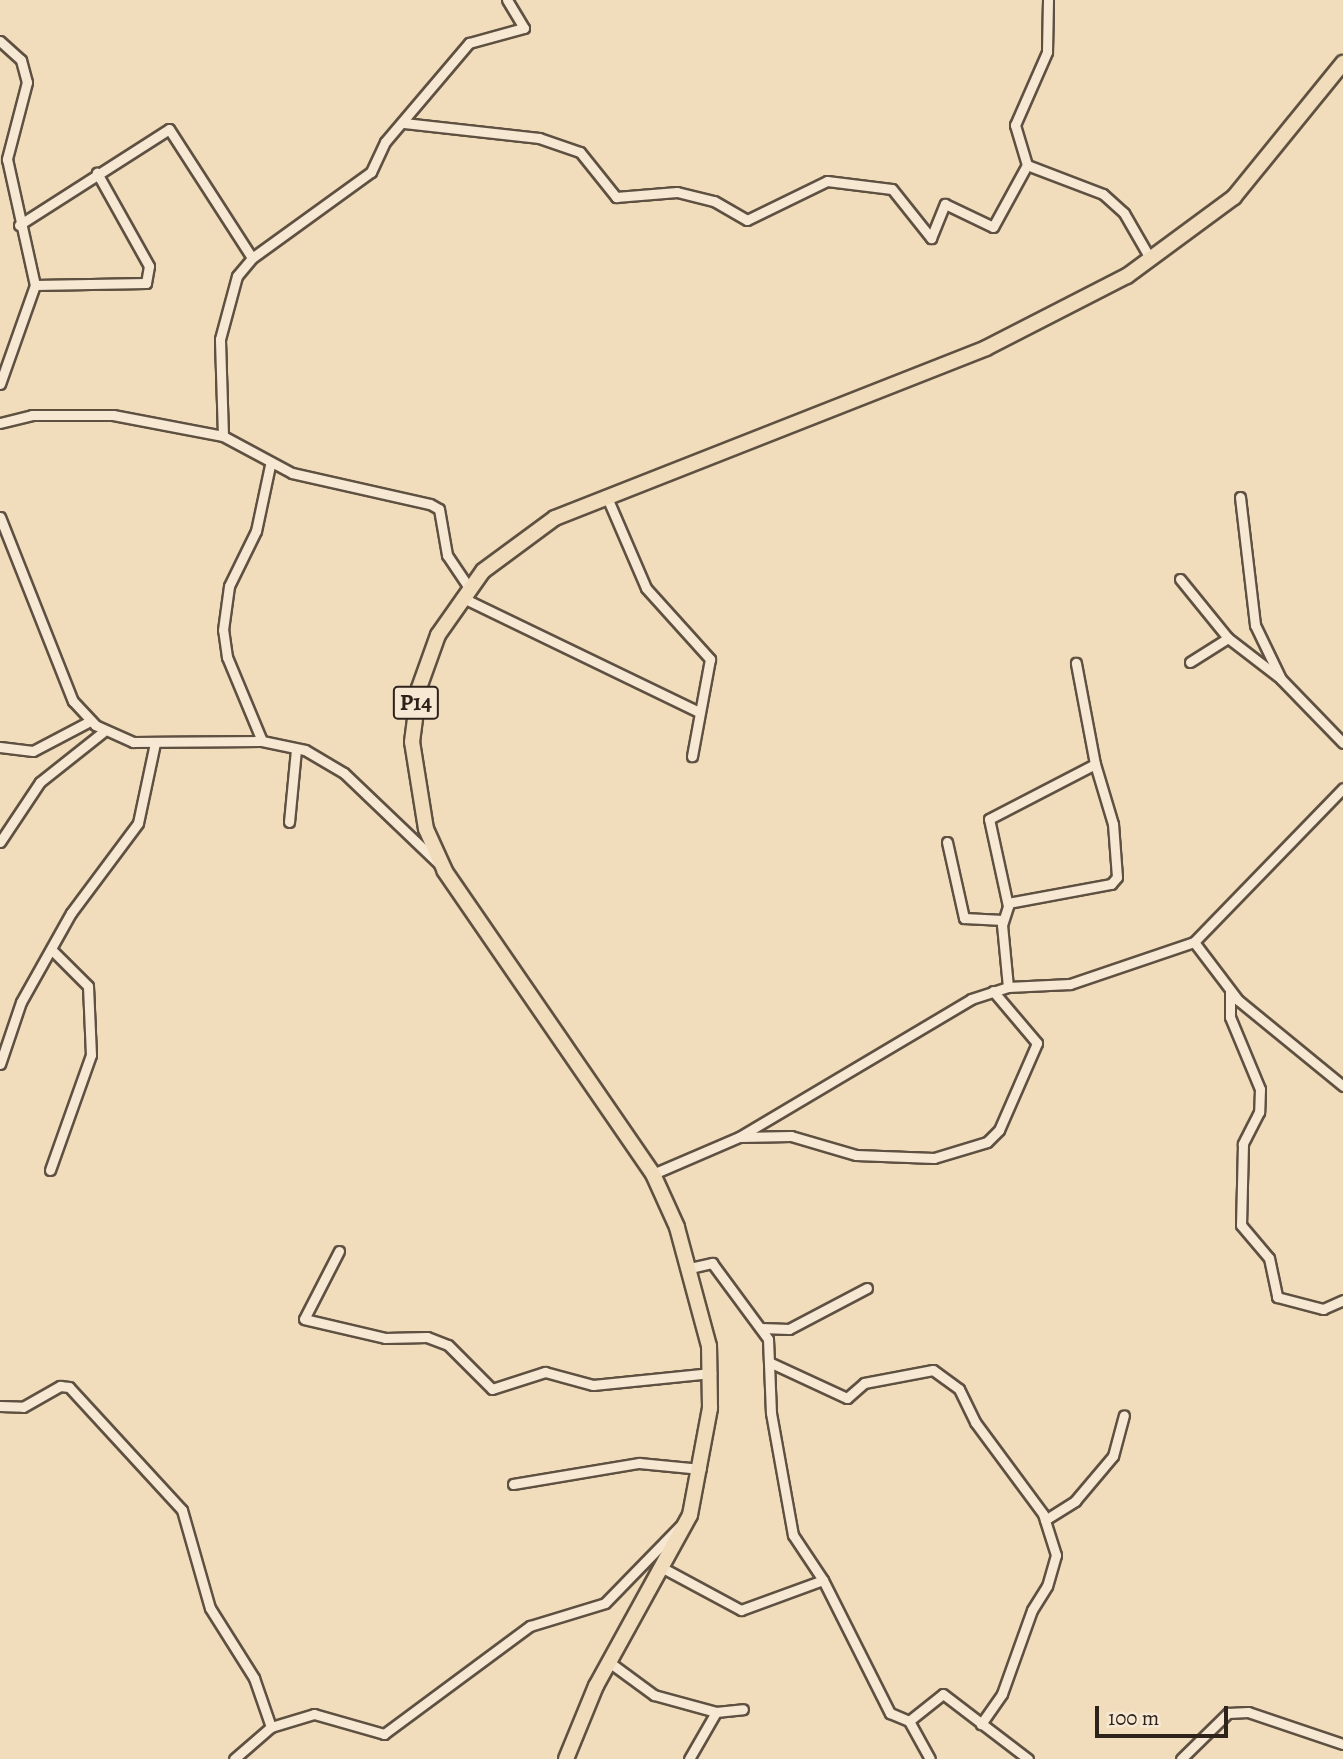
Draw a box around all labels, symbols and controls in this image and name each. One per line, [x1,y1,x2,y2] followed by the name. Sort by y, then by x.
[392,684,440,722] road number: P14
[1098,1692,1231,1736] scale bar
[1108,1704,1159,1732] text: 100 m

